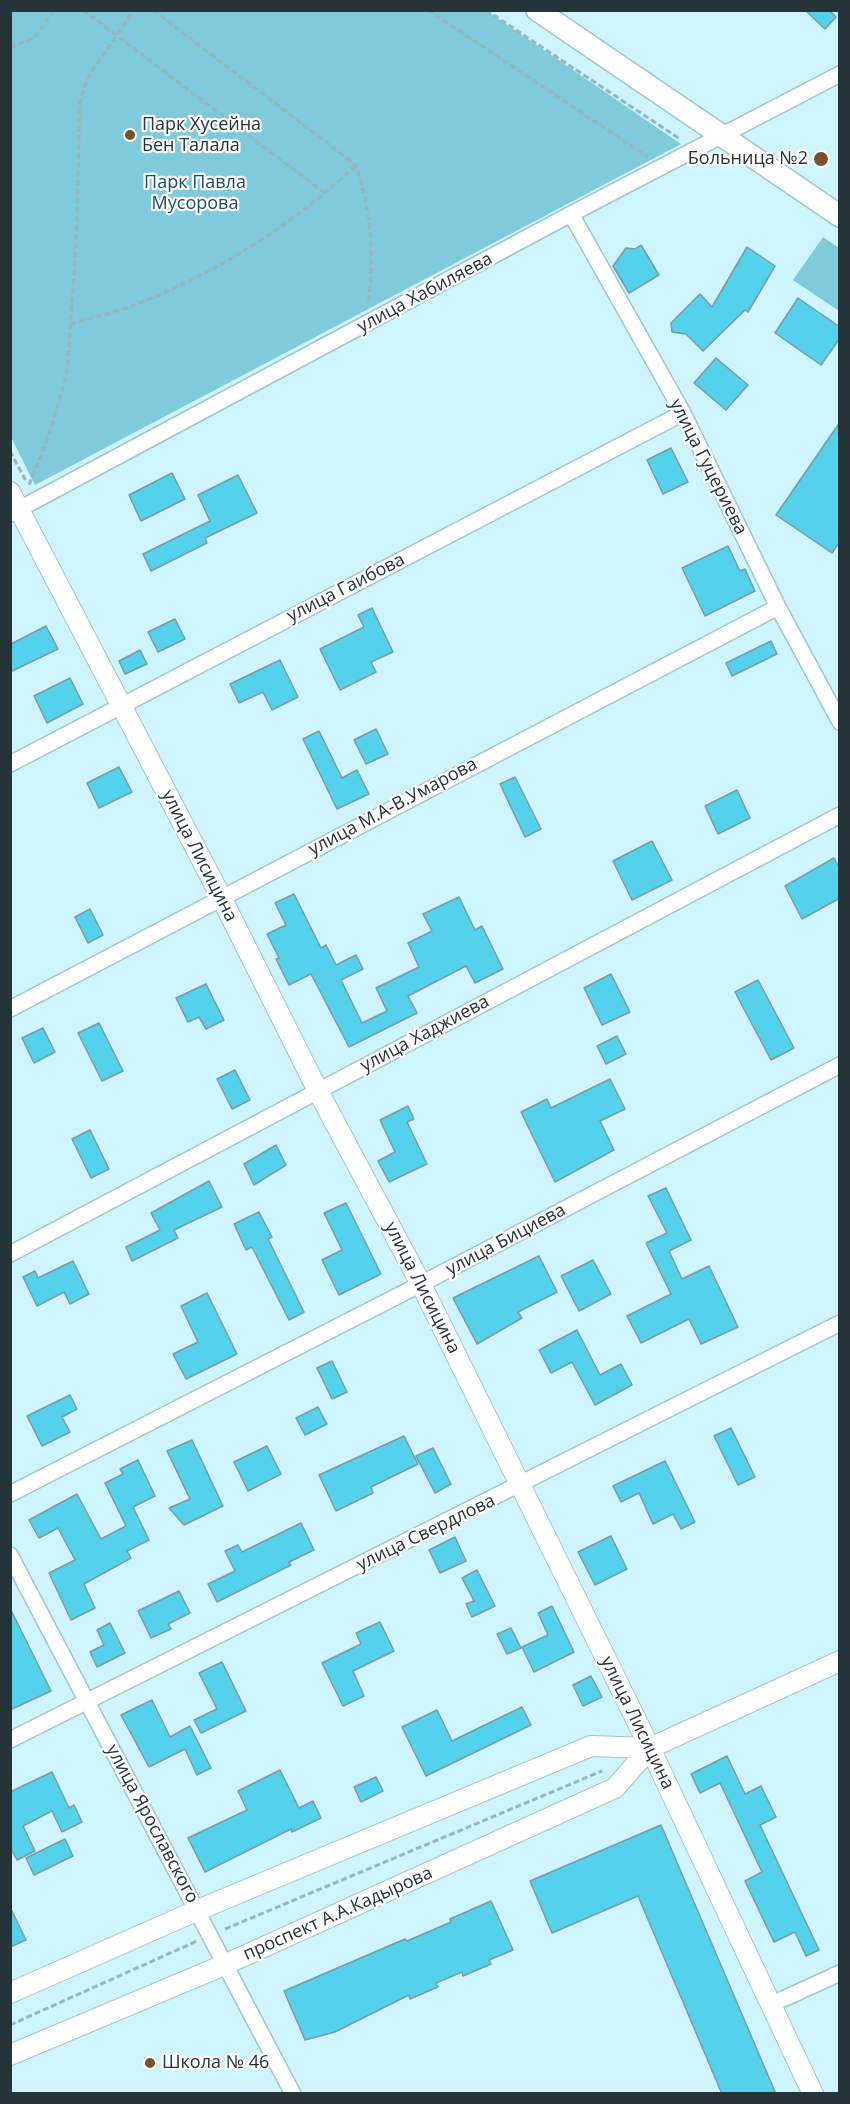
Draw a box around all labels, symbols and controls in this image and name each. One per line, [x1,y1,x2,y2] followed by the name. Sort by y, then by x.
[142,114,261,156] place label: Парк Хусейна Бен Талала
[123,128,137,142] marker: Парк Хусейна Бен Талала
[688,148,808,170] place label: Больница №2
[812,150,830,168] marker: Больница №2
[144,172,246,214] park label: Парк Павла Мусорова
[354,248,496,338] street label: улица Хабиляева
[664,396,752,538] street label: улица Гуцериева
[283,549,409,627] street label: улица Гаибова
[305,753,481,861] street label: улица М.А-В.Умарова
[156,787,242,925] street label: улица Лисицина
[357,991,493,1077] street label: улица Хаджиева
[443,1199,569,1281] street label: улица Бициева
[379,1219,465,1357] street label: улица Лисицина
[353,1490,499,1576] street label: улица Свердлова
[596,1653,678,1793] street label: улица Лисицина
[101,1741,203,1907] street label: улица Ярославского
[240,1862,436,1966] street label: проспект А.А.Кадырова
[162,2052,269,2074] place label: Школа № 46
[143,2056,157,2070] marker: Школа № 46

